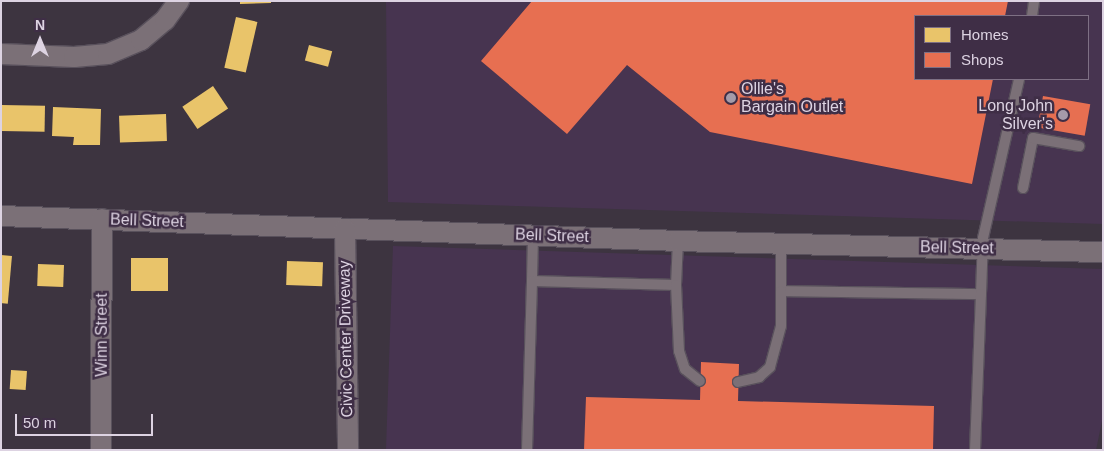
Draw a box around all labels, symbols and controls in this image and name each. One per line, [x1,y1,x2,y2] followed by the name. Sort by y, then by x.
[15,15,65,65] north arrow
[914,15,1089,80] legend
[35,17,45,33] text: N
[961,26,1009,43] text: Homes
[961,51,1004,68] text: Shops
[741,79,843,117] place label: Ollie's Bargain Outlet
[725,92,737,104] marker: Ollie's Bargain Outlet
[978,96,1053,134] place label: Long John Silver's
[1057,109,1069,121] marker: Long John Silver's
[110,210,184,232] street label: Bell Street
[515,225,589,247] street label: Bell Street
[920,238,994,258] street label: Bell Street
[335,260,357,418] street label: Civic Center Driveway
[92,293,112,377] street label: Winn Street
[18,404,155,436] scale bar
[23,414,56,431] text: 50 m

